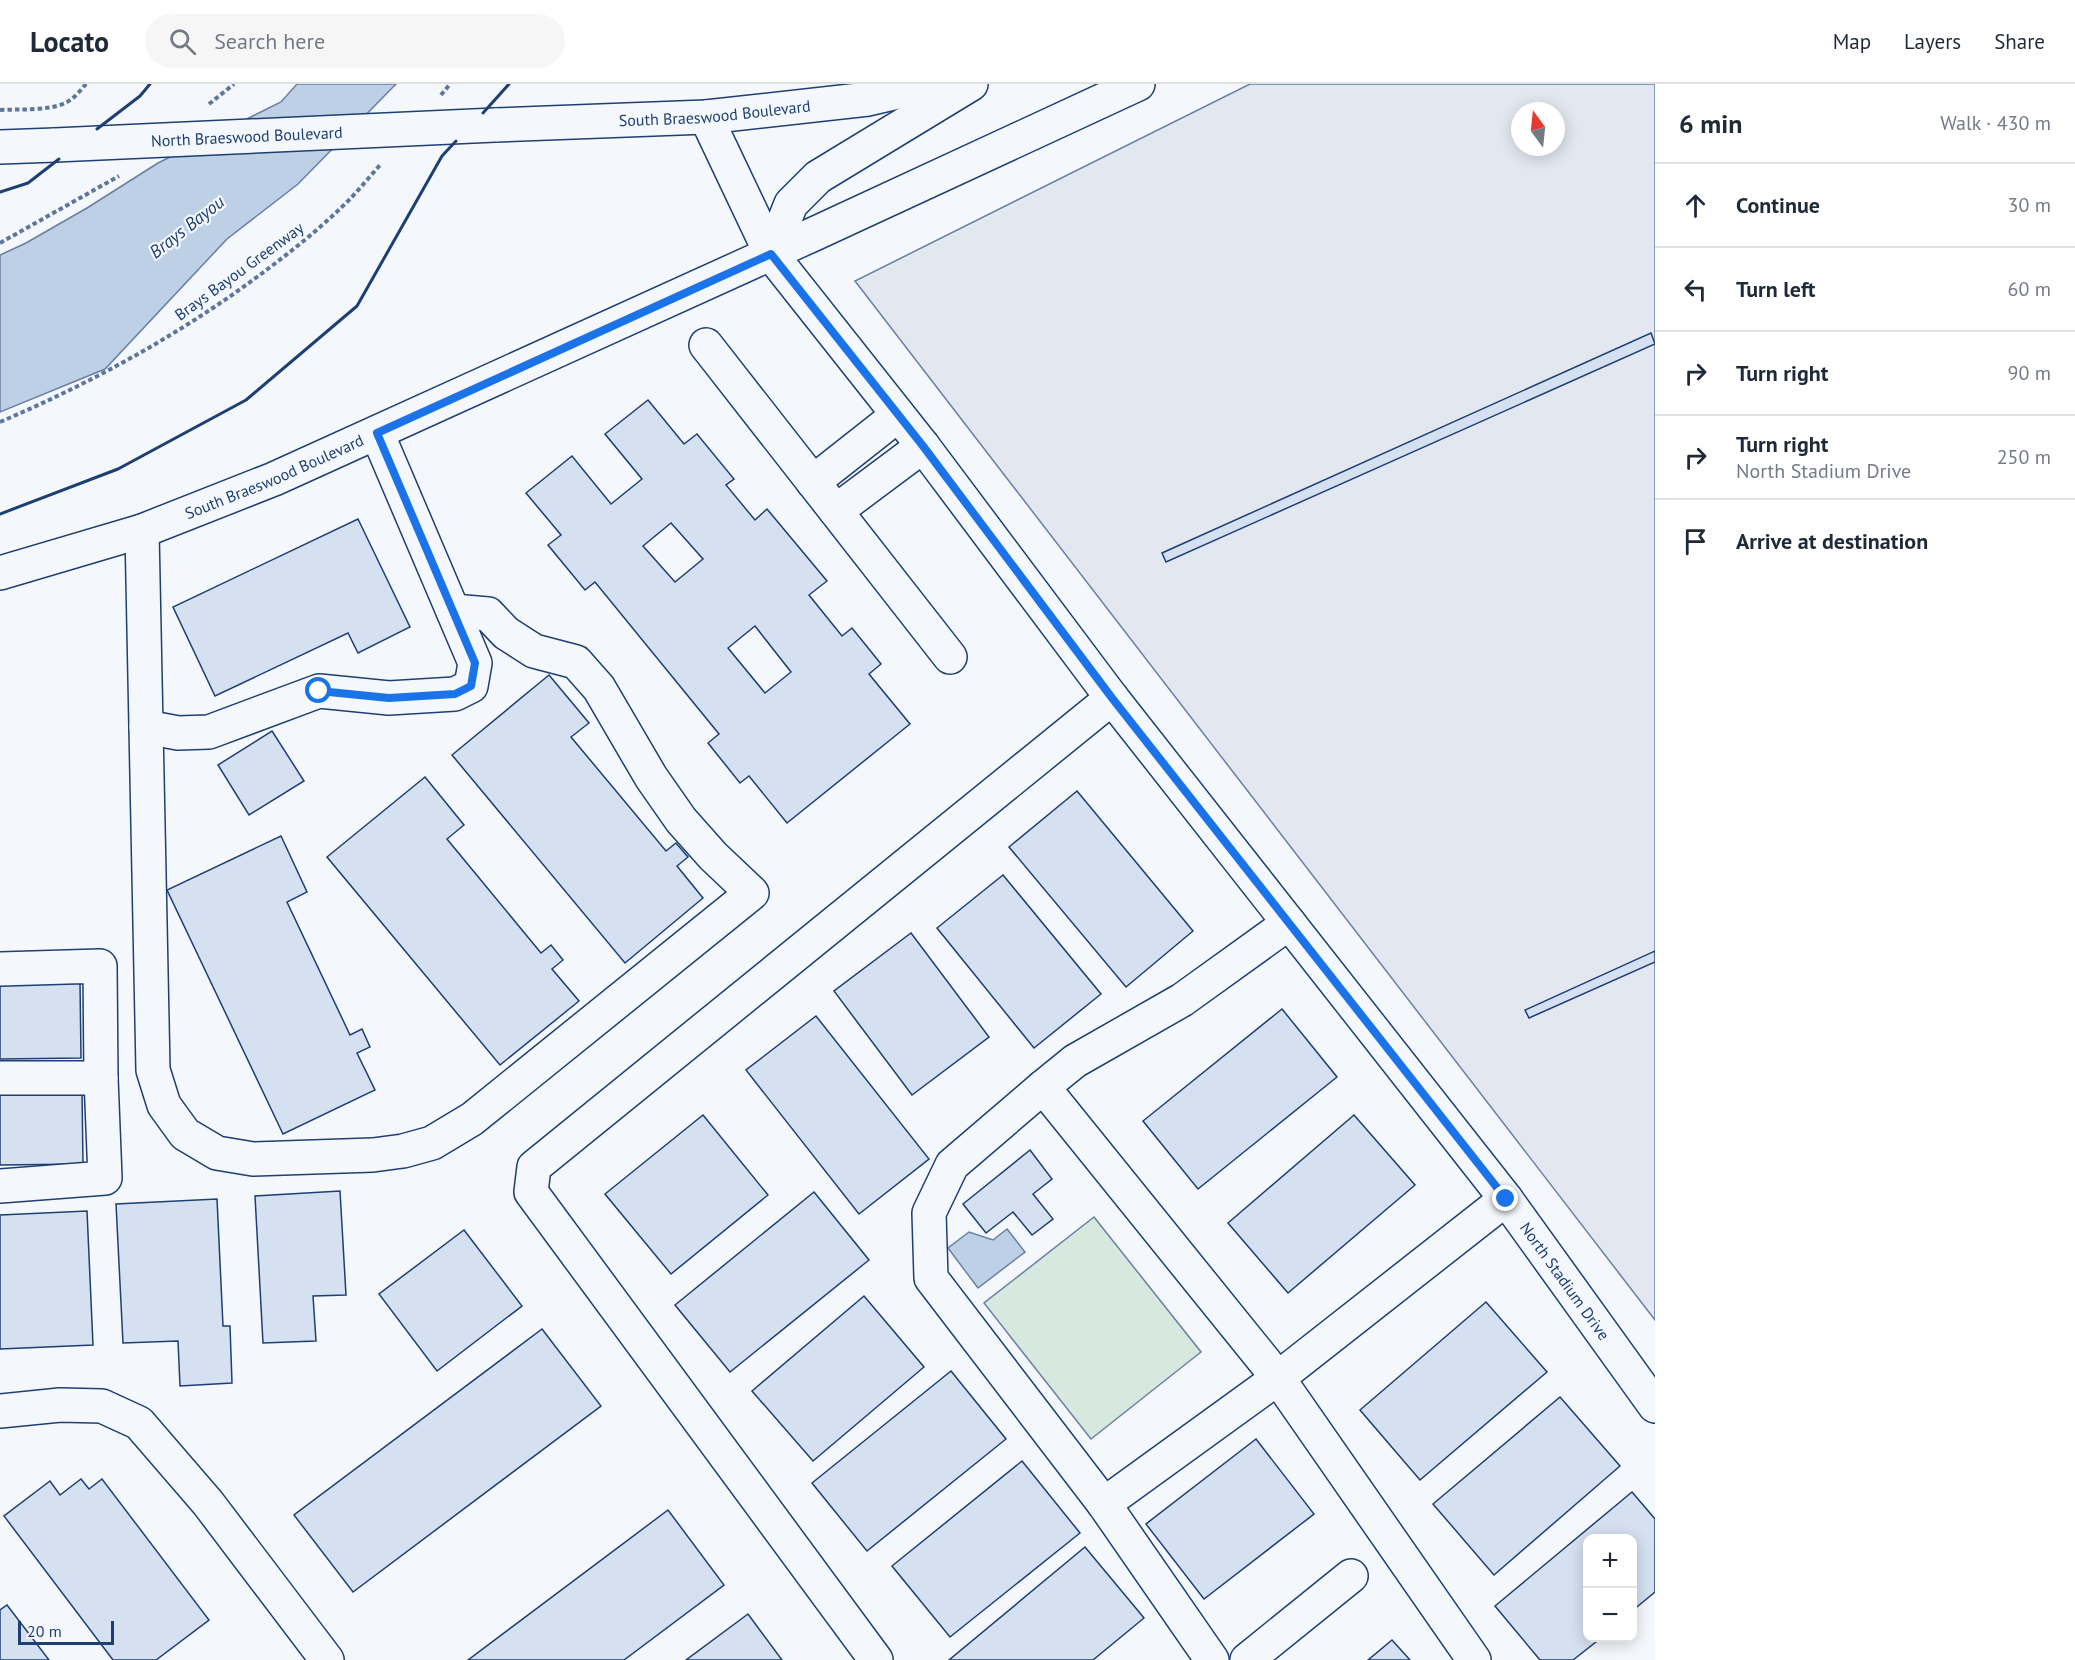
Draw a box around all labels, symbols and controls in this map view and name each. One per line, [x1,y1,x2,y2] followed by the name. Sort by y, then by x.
[145,14,565,68] search box
[30,23,109,60] text: Locato
[166,25,199,58] icon: search
[214,27,325,55] text: Search here
[1833,28,1871,55] text: Map
[1904,28,1961,55] text: Layers
[1994,28,2045,55] text: Share
[618,95,811,130] street label: South Braeswood Boulevard
[1511,102,1565,156] north arrow
[1679,107,1742,140] text: 6 min
[1940,110,2051,136] text: Walk · 430 m
[151,122,343,151] street label: North Braeswood Boulevard
[1679,189,1712,222] icon: ahead
[145,190,229,263] water label: Brays Bayou
[1736,191,1820,219] text: Continue
[2008,192,2051,218] text: 30 m
[171,217,308,324] street label: Brays Bayou Greenway
[1679,273,1712,306] icon: left
[1736,275,1816,303] text: Turn left
[2008,276,2051,302] text: 60 m
[1679,357,1712,390] icon: right
[1736,359,1828,387] text: Turn right
[2008,360,2051,386] text: 90 m
[182,430,367,523] street label: South Braeswood Boulevard
[1736,430,1828,458] text: Turn right
[1679,441,1712,474] icon: right
[1997,444,2051,470] text: 250 m
[1736,458,1911,484] text: North Stadium Drive
[1679,525,1712,558] icon: arrive
[1736,527,1928,555] text: Arrive at destination
[305,677,331,703] route start
[1492,1185,1518,1211] route end
[1516,1218,1614,1344] street label: North Stadium Drive
[1583,1534,1637,1642] map controls
[1583,1534,1637,1588] button: +
[1583,1588,1637,1642] button: −
[18,1618,114,1646] scale bar
[27,1621,62,1641] text: 20 m

